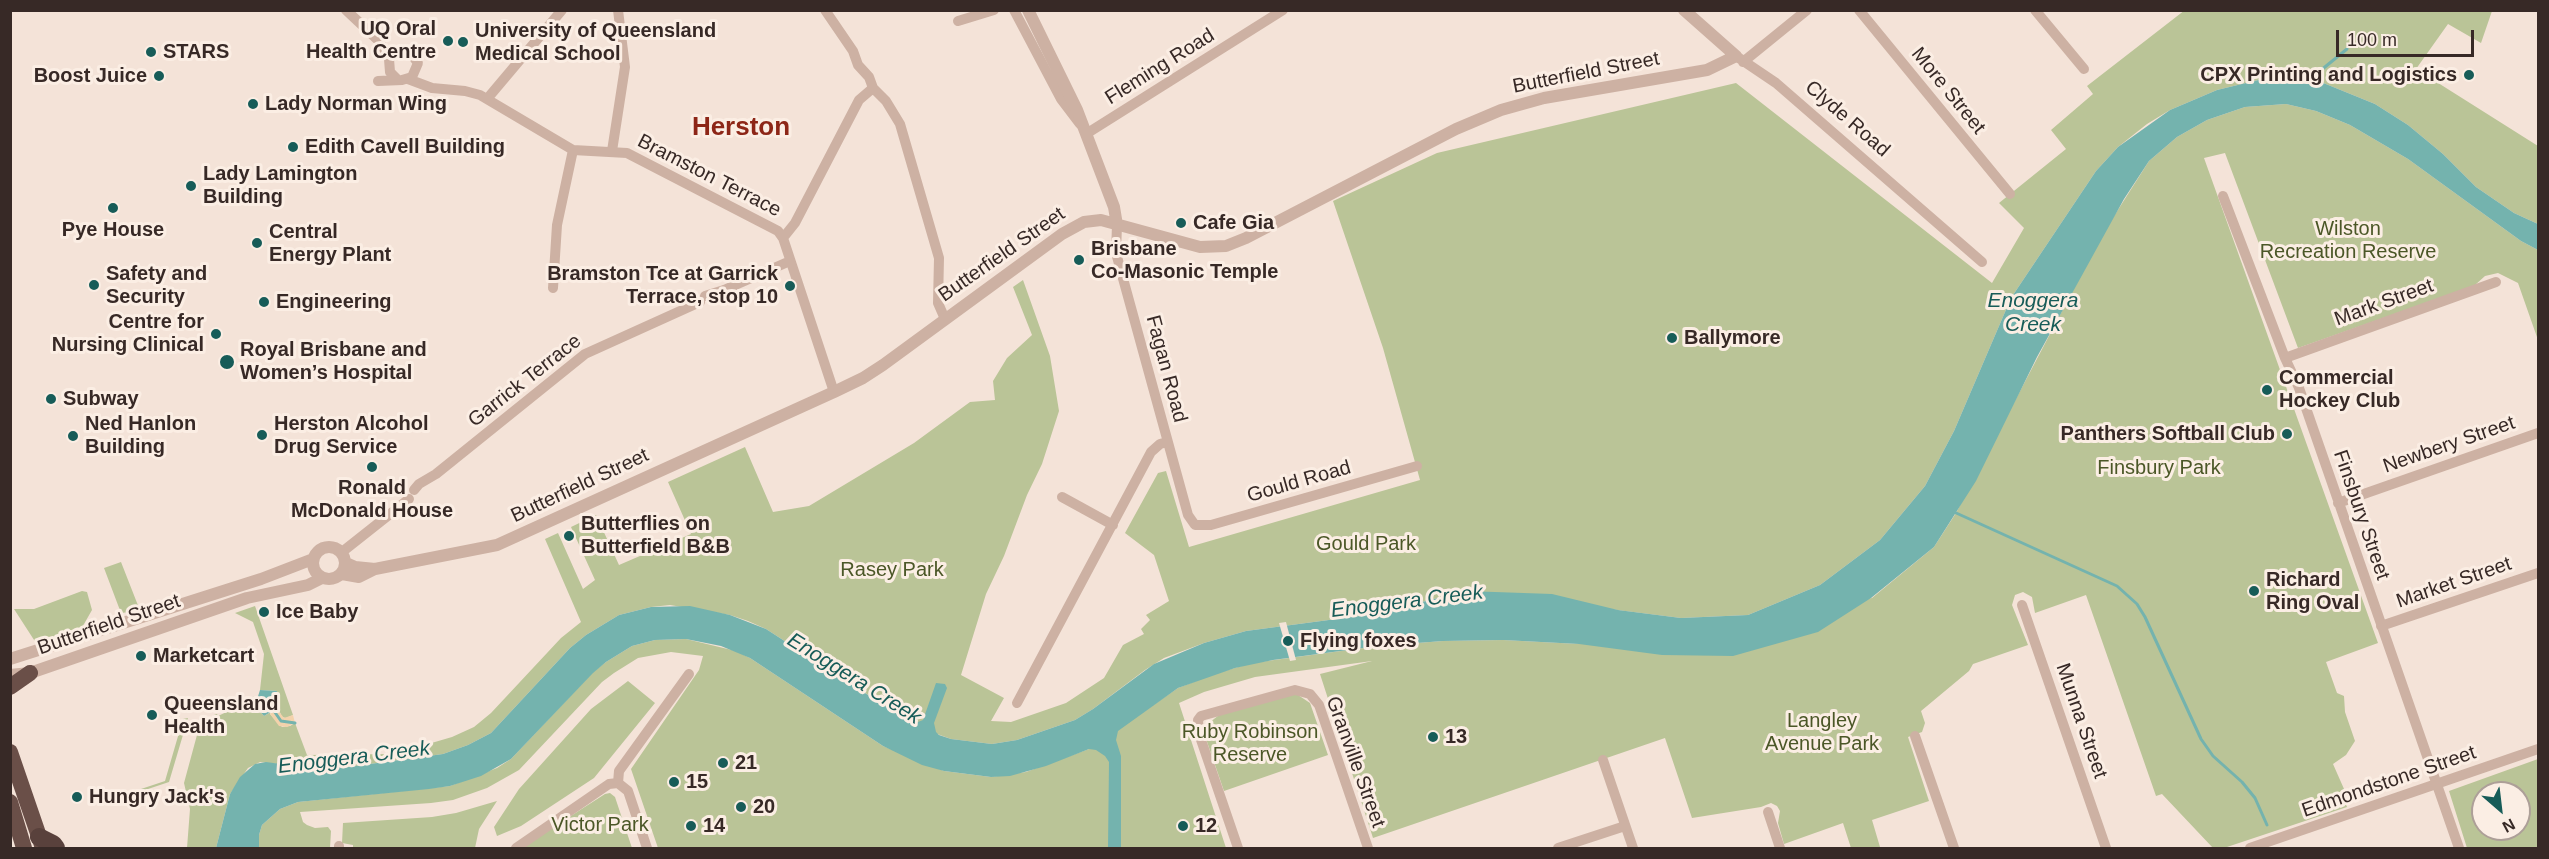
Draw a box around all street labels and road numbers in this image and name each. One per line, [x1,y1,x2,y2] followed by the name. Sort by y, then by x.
[1101,24,1219,110] street label: Fleming Road
[1906,43,1990,139] street label: More Street
[1511,47,1661,99] street label: Butterfield Street
[1800,76,1894,162] street label: Clyde Road
[633,129,785,223] street label: Bramston Terrace
[934,202,1070,308] street label: Butterfield Street
[2331,274,2437,332] street label: Mark Street
[1140,313,1192,425] street label: Fagan Road
[464,329,586,433] street label: Garrick Terrace
[2380,411,2518,479] street label: Newbery Street
[507,444,653,528] street label: Butterfield Street
[2328,447,2394,583] street label: Finsbury Street
[1244,456,1354,508] street label: Gould Road
[2393,552,2515,614] street label: Market Street
[35,589,183,661] street label: Butterfield Street
[2050,660,2112,782] street label: Munna Street
[1320,693,1390,831] street label: Granville Street
[2299,741,2479,823] street label: Edmondstone Street

